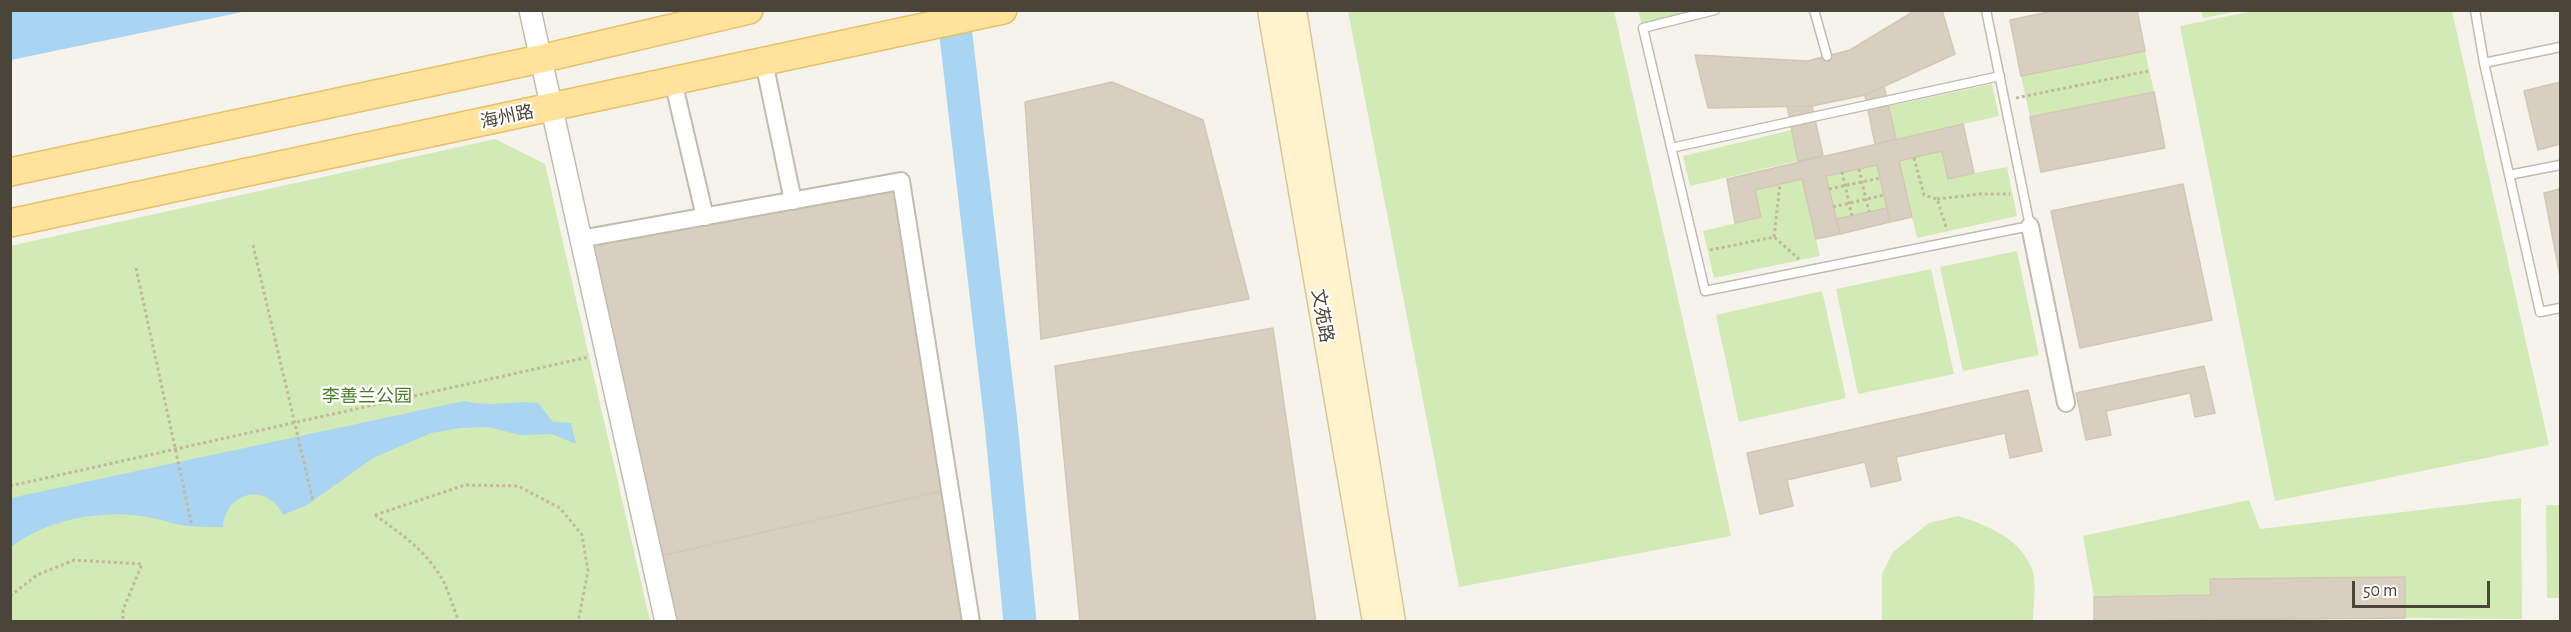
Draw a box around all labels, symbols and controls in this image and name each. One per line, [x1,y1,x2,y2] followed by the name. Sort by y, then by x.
[478,101,536,133] street label: 海州路
[1307,288,1337,344] street label: 文苑路
[322,386,412,408] park label: 李善兰公园
[2355,569,2493,607] scale bar
[2363,582,2397,600] text: 50 m

